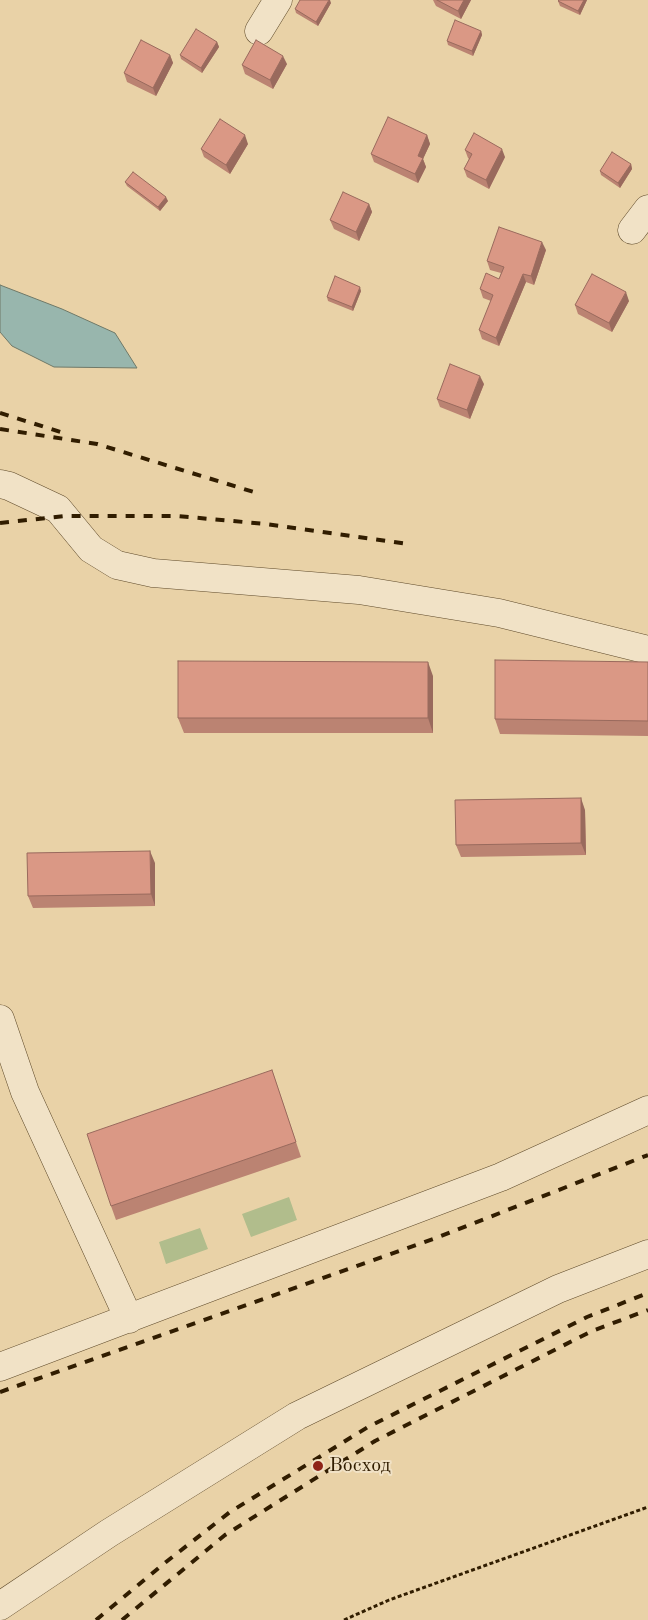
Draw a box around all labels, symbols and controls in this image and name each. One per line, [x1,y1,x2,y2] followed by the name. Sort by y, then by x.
[329,1454,391,1478] place label: Восход
[311,1459,325,1473] marker: Восход

